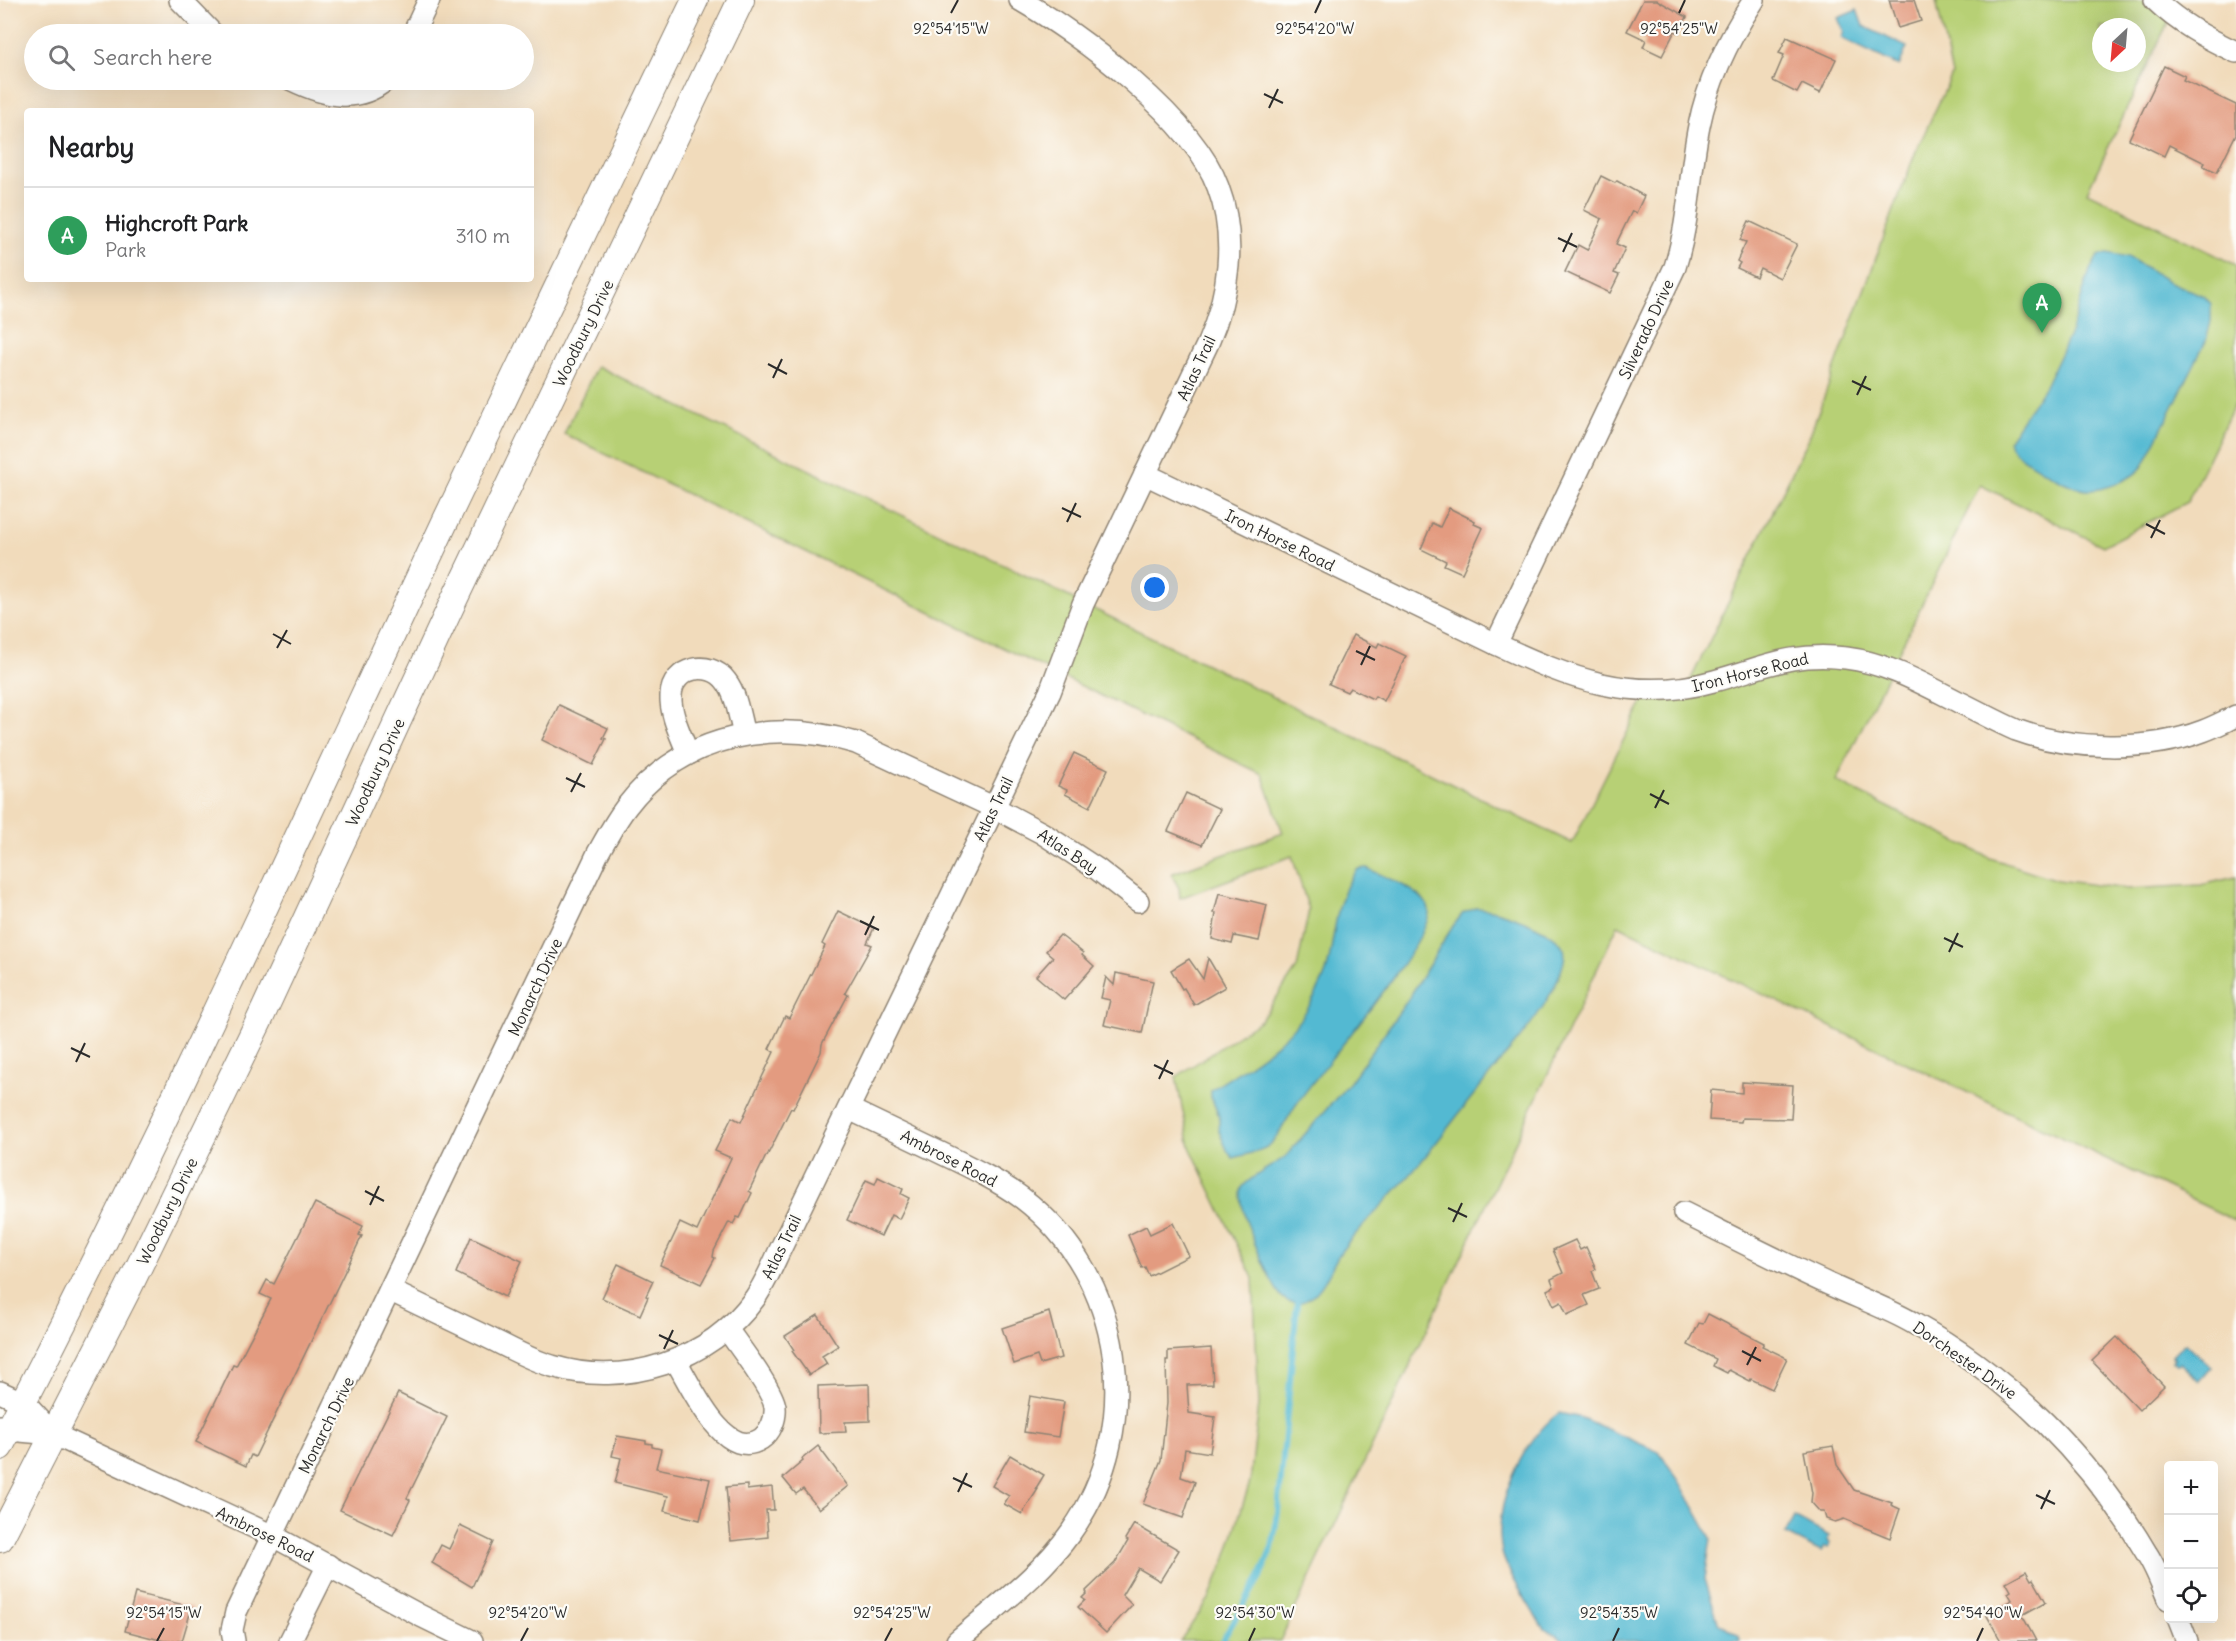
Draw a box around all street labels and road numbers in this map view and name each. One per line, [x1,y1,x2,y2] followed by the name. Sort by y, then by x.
[548,276,618,390] street label: Woodbury Drive
[1614,276,1678,382] street label: Silverado Drive
[1172,332,1220,404] street label: Atlas Trail
[1222,505,1338,575] street label: Iron Horse Road
[1690,648,1810,696] street label: Iron Horse Road
[341,715,409,829] street label: Woodbury Drive
[969,773,1017,845] street label: Atlas Trail
[1034,824,1102,878] street label: Atlas Bay
[504,935,566,1039] street label: Monarch Drive
[897,1125,1001,1191] street label: Ambrose Road
[132,1154,202,1268] street label: Woodbury Drive
[757,1211,805,1283] street label: Atlas Trail
[1909,1317,2021,1403] street label: Dorchester Drive
[294,1373,358,1477] street label: Monarch Drive
[213,1502,317,1566] street label: Ambrose Road

